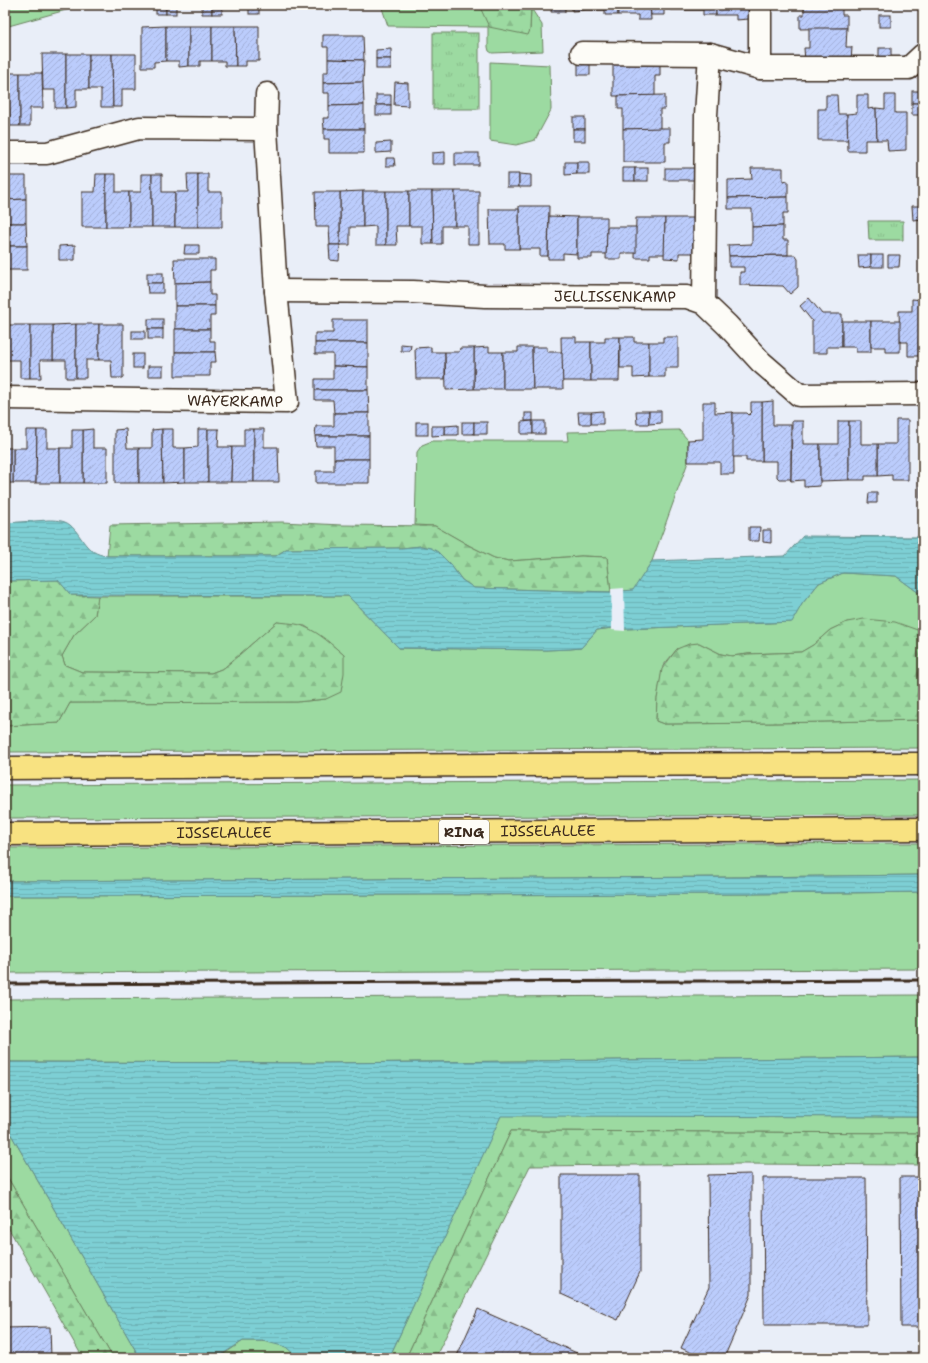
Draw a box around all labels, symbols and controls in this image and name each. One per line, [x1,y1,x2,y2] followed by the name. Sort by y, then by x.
[554,286,676,307] street label: JELLISSENKAMP
[187,391,283,412] street label: WAYERKAMP
[439,820,489,844] road number: RING
[500,821,596,841] street label: IJSSELALLEE
[176,823,272,843] street label: IJSSELALLEE

